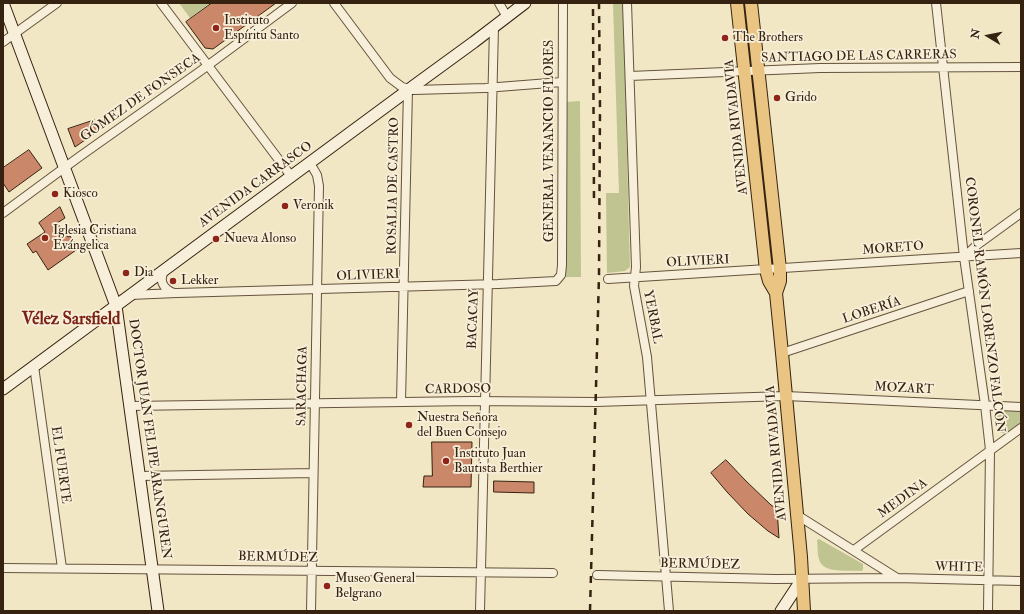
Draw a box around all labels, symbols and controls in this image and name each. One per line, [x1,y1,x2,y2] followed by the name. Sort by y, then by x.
[224,13,299,44] place label: Instituto Espíritu Santo
[968,16,1008,56] north arrow
[211,23,221,33] marker: Instituto Espíritu Santo
[968,28,983,40] text: N
[733,30,803,46] place label: The Brothers
[720,33,730,43] marker: The Brothers
[542,40,558,242] street label: GENERAL VENANCIO FLORES
[761,47,957,67] street label: SANTIAGO DE LAS CARRERAS
[78,51,204,145] street label: GÓMEZ DE FONSECA
[722,58,752,196] street label: AVENIDA RIVADAVIA
[785,90,817,106] place label: Grido
[772,93,782,103] marker: Grido
[385,117,403,255] street label: ROSALIA DE CASTRO
[196,139,316,231] street label: AVENIDA CARRASCO
[961,176,1007,434] street label: CORONEL RAMÓN LORENZO FALCÓN
[63,186,98,202] place label: Kiosco
[50,189,60,199] marker: Kiosco
[293,198,334,214] place label: Veronik
[280,201,290,211] marker: Veronik
[53,223,137,254] place label: Iglesia Cristiana Evángelica
[224,231,296,247] place label: Nueva Alonso
[40,233,50,243] marker: Iglesia Cristiana Evángelica
[211,234,221,244] marker: Nueva Alonso
[862,239,924,259] street label: MORETO
[666,253,730,271] street label: OLIVIERI
[134,265,153,281] place label: Dia
[336,267,400,285] street label: OLIVIERI
[121,268,131,278] marker: Dia
[181,273,218,289] place label: Lekker
[168,276,178,286] marker: Lekker
[465,289,483,349] street label: BACACAY
[639,289,665,345] street label: YERBAL
[841,294,903,328] street label: LOBERÍA
[22,310,120,330] district label: Vélez Sarsfield
[124,318,174,560] street label: DOCTOR JUAN FELIPE ARANGUREN
[295,346,311,426] street label: SARACHAGA
[874,380,934,398] street label: MOZART
[425,382,491,398] street label: CARDOSO
[763,384,791,522] street label: AVENIDA RIVADAVIA
[417,410,507,441] place label: Nuestra Señora del Buen Consejo
[404,420,414,430] marker: Nuestra Señora del Buen Consejo
[47,425,73,505] street label: EL FUERTE
[454,446,542,477] place label: Instituto Juan Bautista Berthier
[441,456,451,466] marker: Instituto Juan Bautista Berthier
[875,476,931,522] street label: MEDINA
[238,550,318,566] street label: BERMÚDEZ
[660,557,740,573] street label: BERMÚDEZ
[935,560,983,576] street label: WHITE
[335,571,415,602] place label: Museo General Belgrano
[322,581,332,591] marker: Museo General Belgrano

